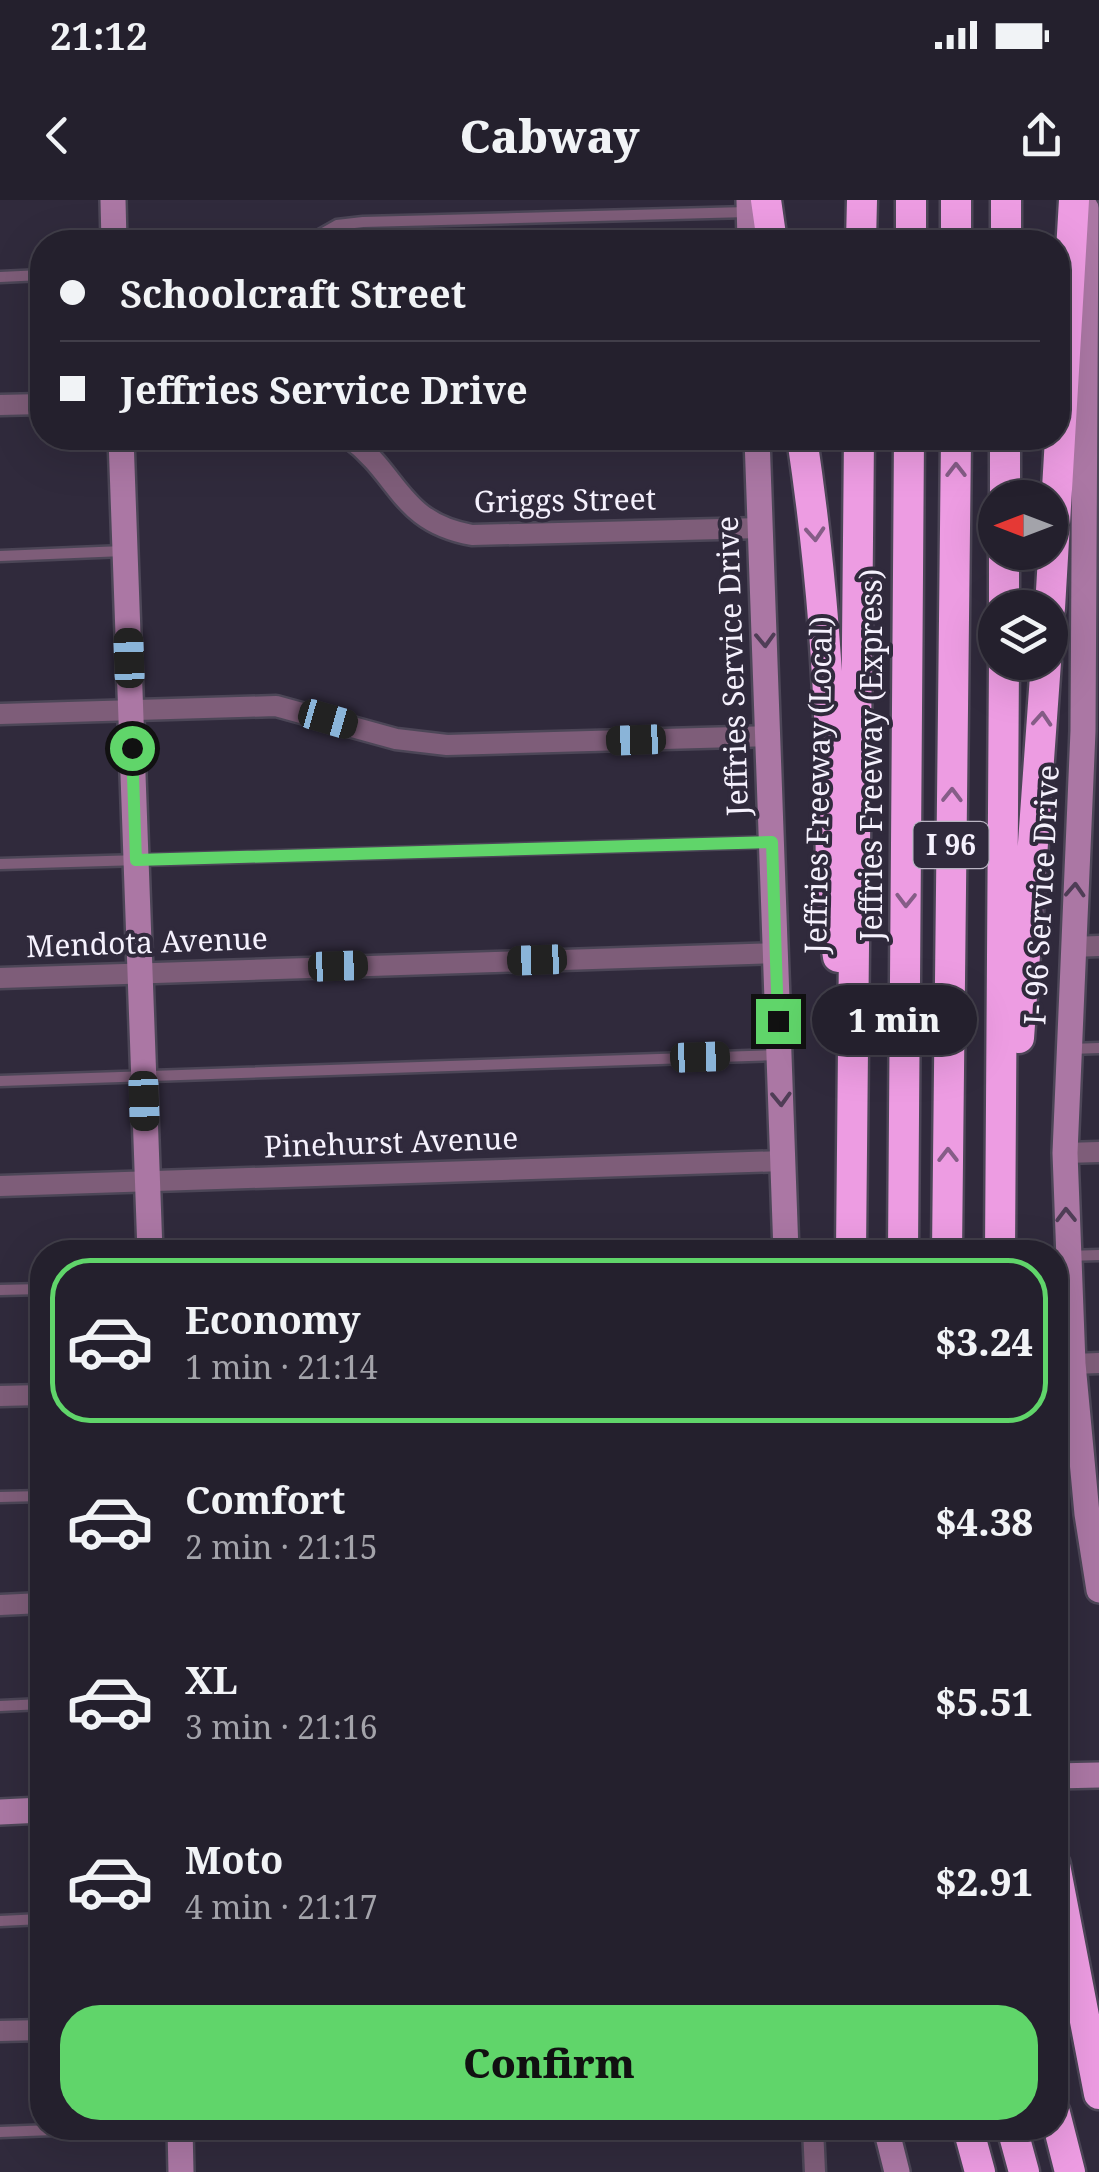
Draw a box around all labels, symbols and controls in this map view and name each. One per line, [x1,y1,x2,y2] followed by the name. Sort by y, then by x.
[50,9,147,61] text: 21:12
[460,105,639,166] text: Cabway
[30,108,85,163] icon: back
[1014,108,1069,163] icon: share
[120,267,466,319] text: Schoolcraft Street
[120,363,528,415] text: Jeffries Service Drive
[945,462,967,478] one-way arrow
[473,477,657,522] street label: Griggs Street
[978,480,1068,570] north arrow
[978,480,1068,680] map controls
[706,515,757,818] street label: Jeffries Service Drive
[804,527,825,543] one-way arrow
[850,569,891,942] street label: Jeffries Freeway (Express)
[978,590,1068,680] button: layers
[794,616,841,955] street label: Jeffries Freeway (Local)
[113,627,145,689] car
[754,632,775,648] one-way arrow
[295,696,361,742] car
[1031,711,1052,727] one-way arrow
[605,724,667,756] car
[110,726,155,771] route start
[1013,764,1068,1026] street label: I- 96 Service Drive
[941,787,963,802] one-way arrow
[914,822,988,868] road number: I 96
[1064,881,1085,897] one-way arrow
[895,892,916,908] one-way arrow
[25,917,268,966] street label: Mendota Avenue
[506,944,568,976] car
[307,950,369,982] car
[813,986,978,1056] callout: 1 min
[849,998,940,1041] text: 1 min
[756,999,801,1044] route end
[669,1041,731,1073] car
[128,1070,160,1132] car
[770,1092,791,1108] one-way arrow
[263,1117,519,1166] street label: Pinehurst Avenue
[937,1147,959,1162] one-way arrow
[1055,1206,1077,1222] one-way arrow
[185,1293,361,1345] text: Economy
[65,1296,155,1386] icon: car
[935,1315,1033,1367] text: $3.24
[185,1345,378,1388] text: 1 min · 21:14
[185,1473,345,1525] text: Comfort
[65,1476,155,1566] icon: car
[935,1495,1033,1547] text: $4.38
[185,1525,378,1568] text: 2 min · 21:15
[185,1653,238,1705] text: XL
[65,1656,155,1746] icon: car
[935,1675,1033,1727] text: $5.51
[185,1705,378,1748] text: 3 min · 21:16
[185,1833,283,1885] text: Moto
[65,1836,155,1926] icon: car
[935,1855,1033,1907] text: $2.91
[185,1885,378,1928] text: 4 min · 21:17
[60,2005,1038,2120] button: Confirm

